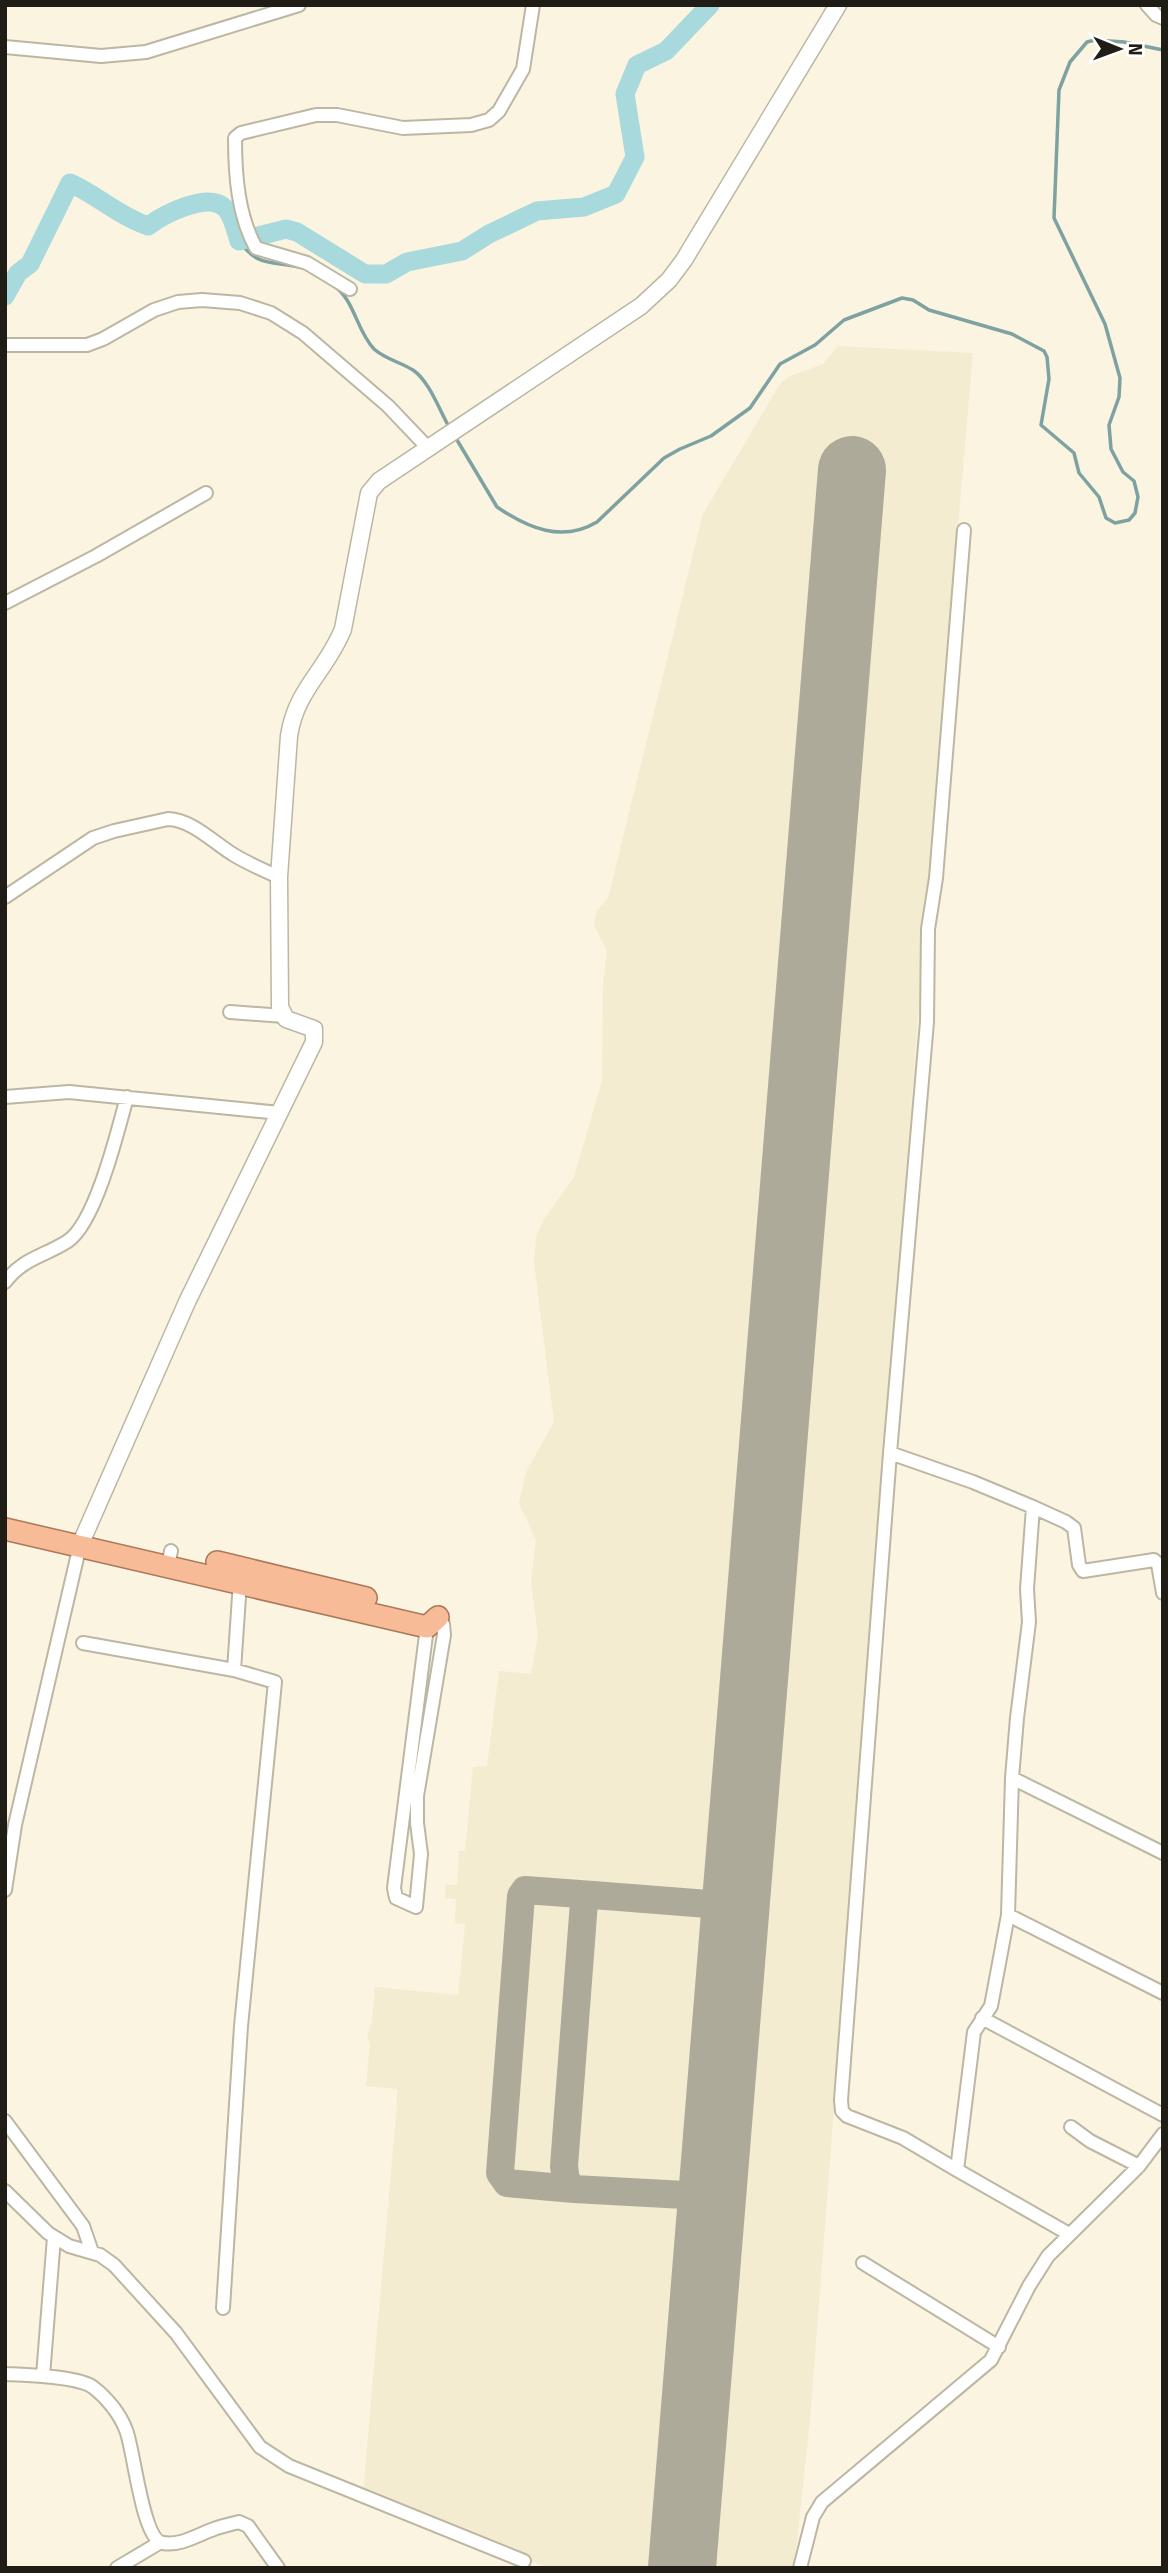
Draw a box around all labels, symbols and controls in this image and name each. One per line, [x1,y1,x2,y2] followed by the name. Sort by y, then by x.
[1084,14,1154,84] north arrow
[1124,43,1147,56] text: N

